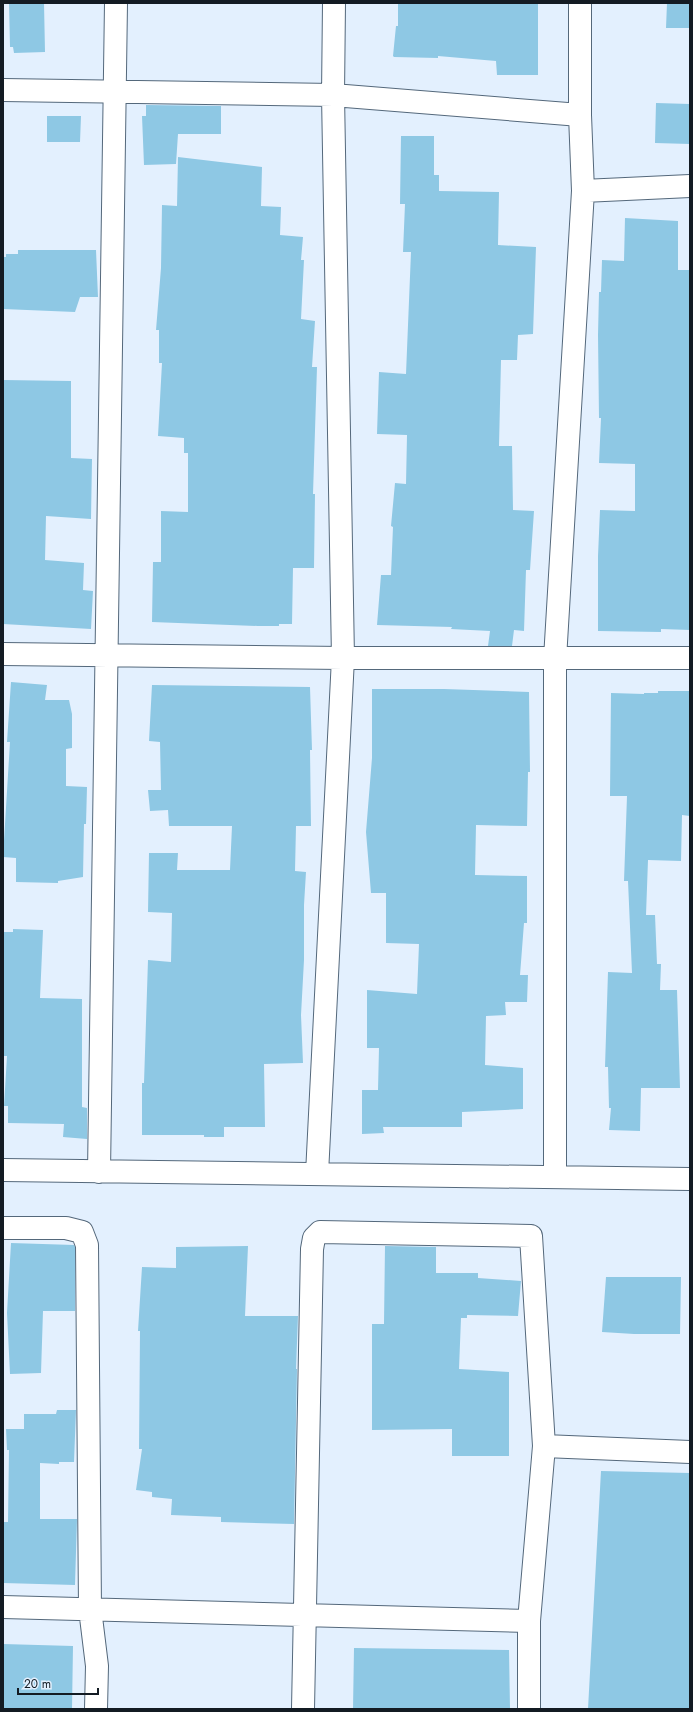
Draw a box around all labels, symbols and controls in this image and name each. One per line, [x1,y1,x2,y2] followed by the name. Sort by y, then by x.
[18,1670,98,1696] scale bar
[24,1675,51,1693] text: 20 m

